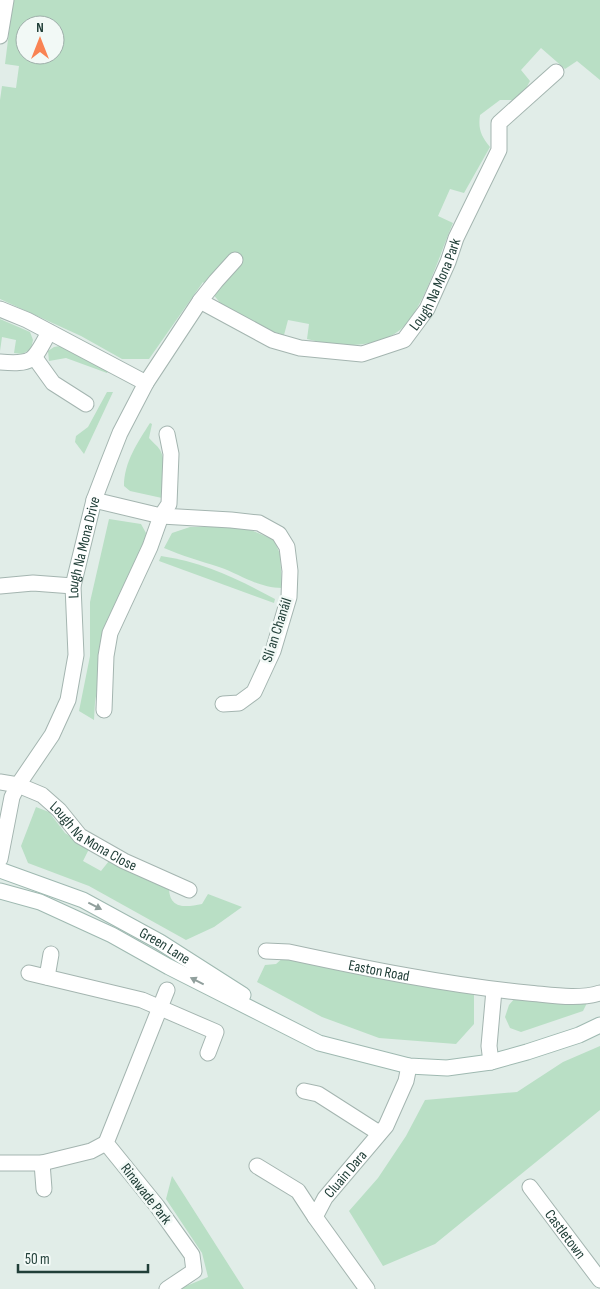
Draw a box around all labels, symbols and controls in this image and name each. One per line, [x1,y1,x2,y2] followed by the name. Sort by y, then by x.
[15,15,65,65] north arrow
[36,19,44,36] text: N
[405,236,465,334] street label: Lough Na Mona Park
[64,493,104,599] street label: Lough Na Mona Drive
[258,596,296,664] street label: Slí an Chanáil
[46,797,140,875] street label: Lough Na Mona Close
[88,902,102,910] one-way arrow
[136,923,194,968] street label: Green Lane
[347,955,411,986] street label: Easton Road
[190,977,204,985] one-way arrow
[320,1146,371,1202] street label: Cluain Dara
[116,1160,176,1229] street label: Rinawade Park
[541,1206,590,1263] street label: Castletown
[18,1242,148,1274] scale bar
[25,1250,50,1269] text: 50 m

